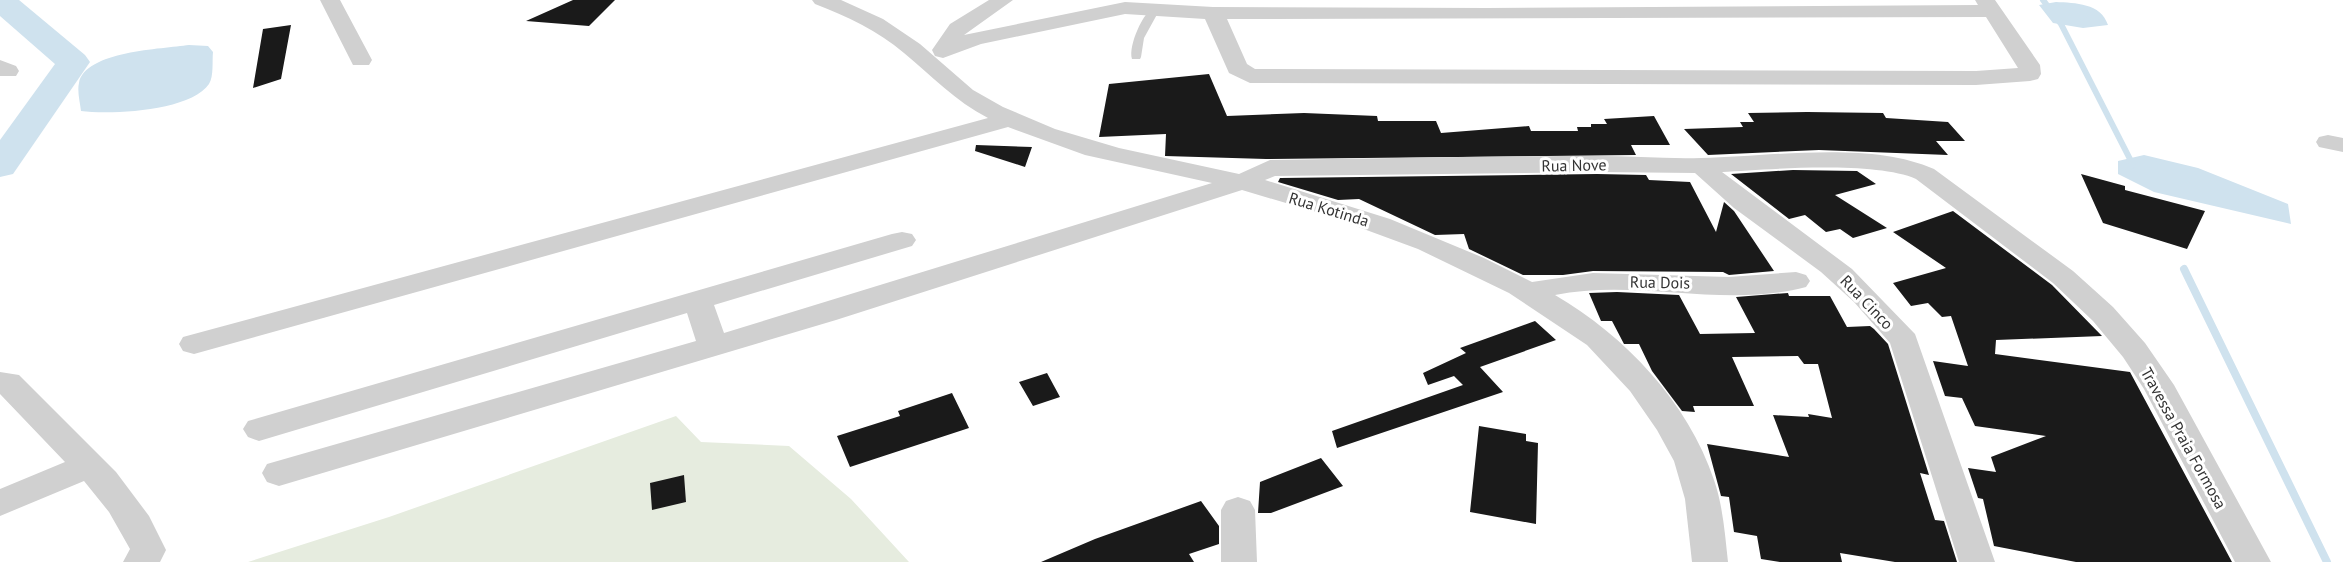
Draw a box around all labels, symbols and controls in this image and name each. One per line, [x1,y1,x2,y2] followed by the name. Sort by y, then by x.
[1541,154,1607,176] street label: Rua Nove
[1286,187,1372,231] street label: Rua Kotinda
[1630,271,1691,293] street label: Rua Dois
[1836,271,1898,333] street label: Rua Cinco
[2137,364,2231,512] street label: Travessa Praia Formosa

